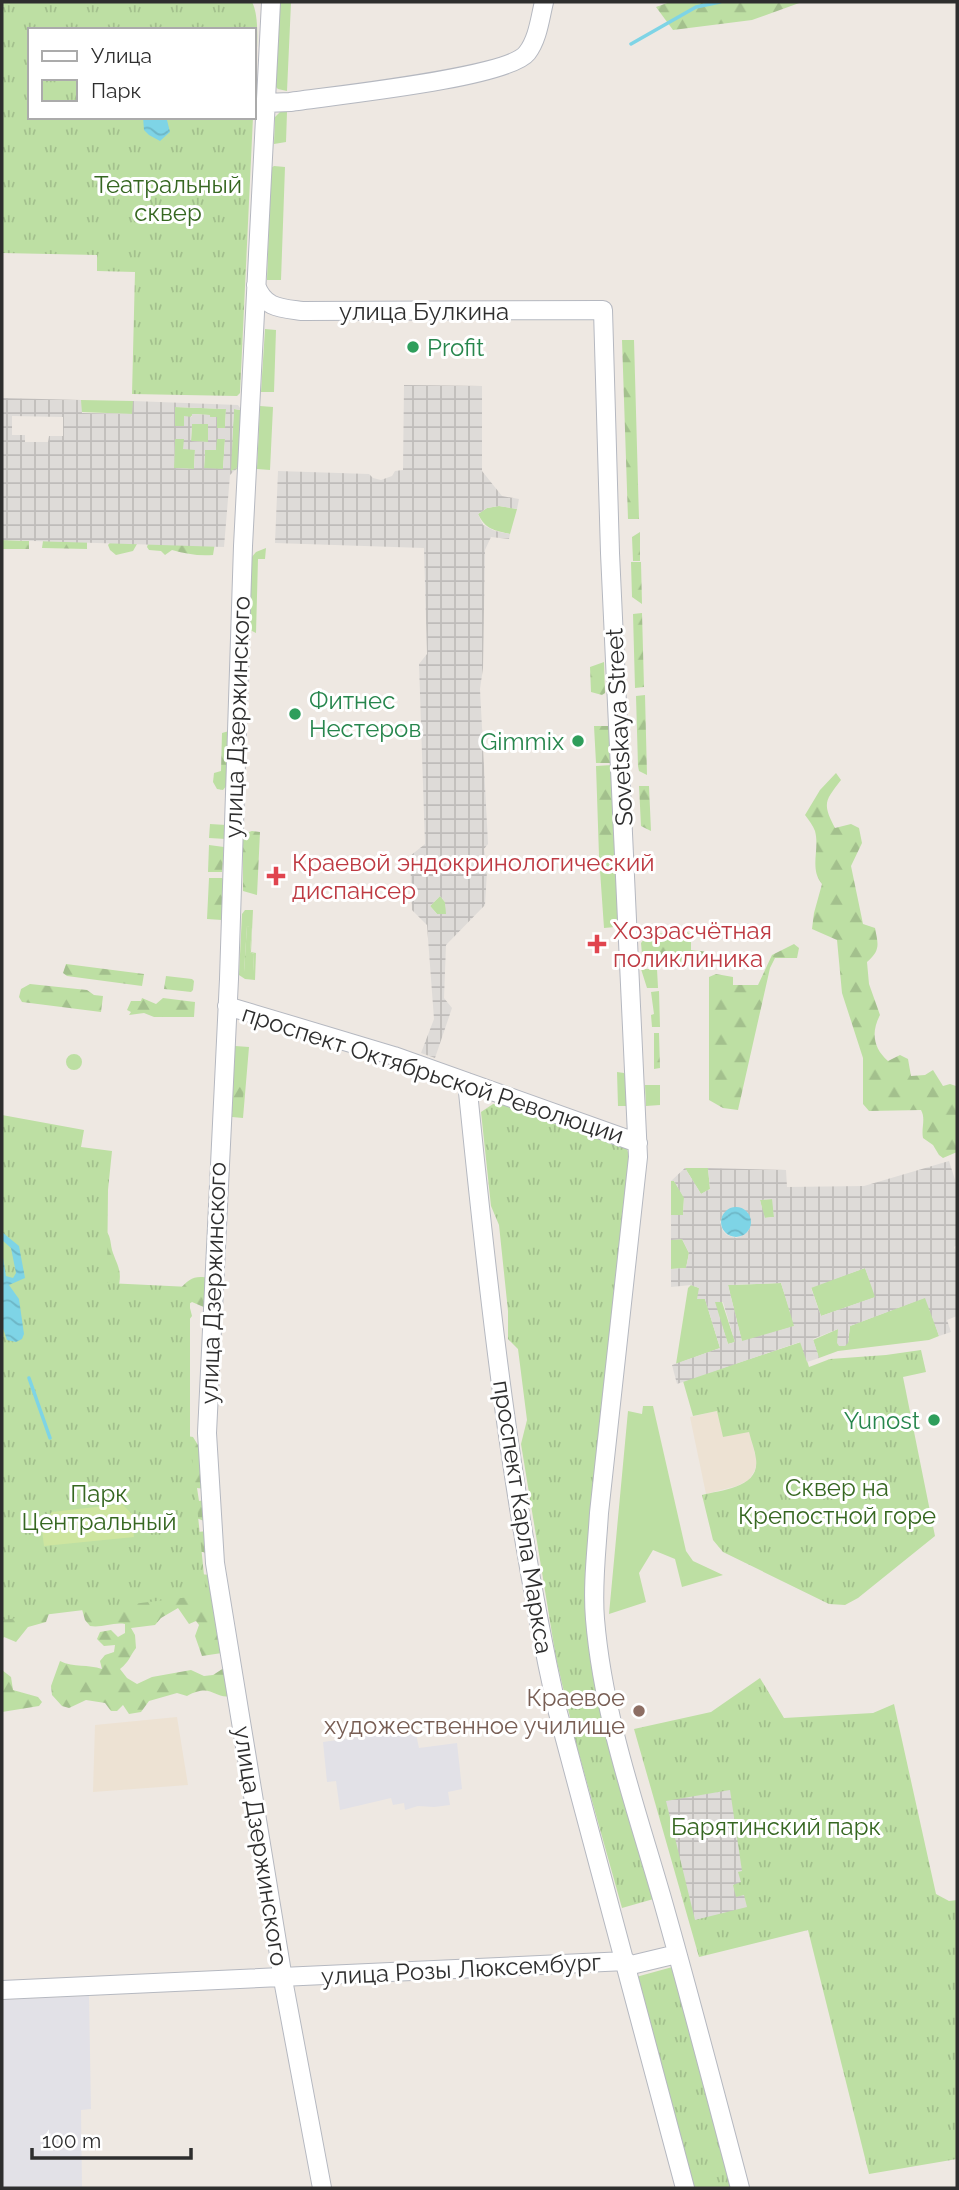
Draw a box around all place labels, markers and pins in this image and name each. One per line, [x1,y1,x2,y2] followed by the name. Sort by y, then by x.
[427,333,484,362] place label: Profit
[405,339,421,355] marker: Profit
[309,686,421,743] place label: Фитнес Нестеров
[287,706,303,722] marker: Фитнес Нестеров
[480,727,564,756] place label: Gimmix
[570,733,586,749] marker: Gimmix
[292,848,655,905] place label: Краевой эндокринологический диспансер
[266,866,286,886] marker: Краевой эндокринологический диспансер
[613,916,772,973] place label: Хозрасчётная поликлиника
[587,934,607,954] marker: Хозрасчётная поликлиника
[844,1406,920,1435] place label: Yunost
[926,1412,942,1428] marker: Yunost
[324,1683,625,1740] place label: Краевое художественное училище
[631,1703,647,1719] marker: Краевое художественное училище

